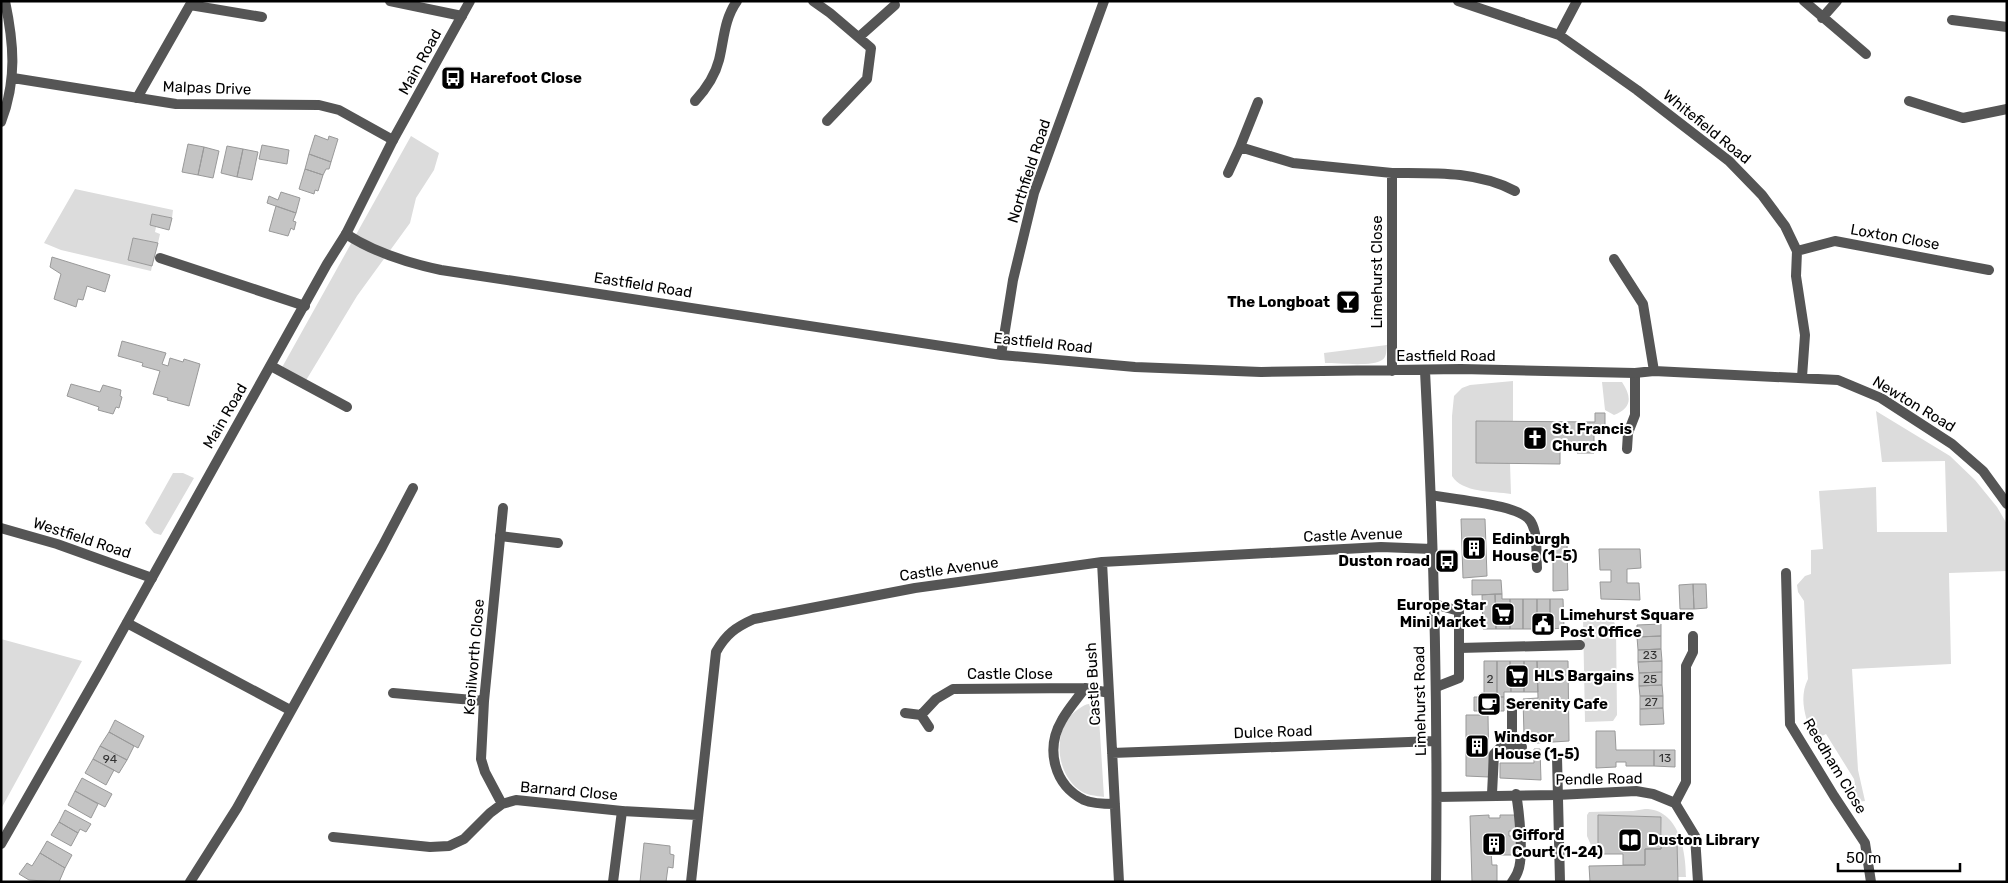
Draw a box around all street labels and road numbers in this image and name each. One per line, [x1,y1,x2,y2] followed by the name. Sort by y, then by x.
[395,26,445,98] street label: Main Road
[162,77,252,99] street label: Malpas Drive
[1660,86,1754,168] street label: Whitefield Road
[1004,117,1054,225] street label: Northfield Road
[1368,215,1386,329] street label: Limehurst Close
[1849,220,1941,254] street label: Loxton Close
[593,268,693,302] street label: Eastfield Road
[993,329,1093,357] street label: Eastfield Road
[1396,347,1496,365] street label: Eastfield Road
[1869,372,1959,436] street label: Newton Road
[199,380,251,452] street label: Main Road
[31,514,133,562] street label: Westfield Road
[1303,524,1403,546] street label: Castle Avenue
[898,553,1000,585] street label: Castle Avenue
[460,598,488,716] street label: Kenilworth Close
[1082,642,1104,726] street label: Castle Bush
[1410,646,1430,756] street label: Limehurst Road
[967,665,1053,683] street label: Castle Close
[1799,715,1871,817] street label: Reedham Close
[1233,722,1313,742] street label: Dulce Road
[1555,769,1643,789] street label: Pendle Road
[519,778,619,804] street label: Barnard Close

